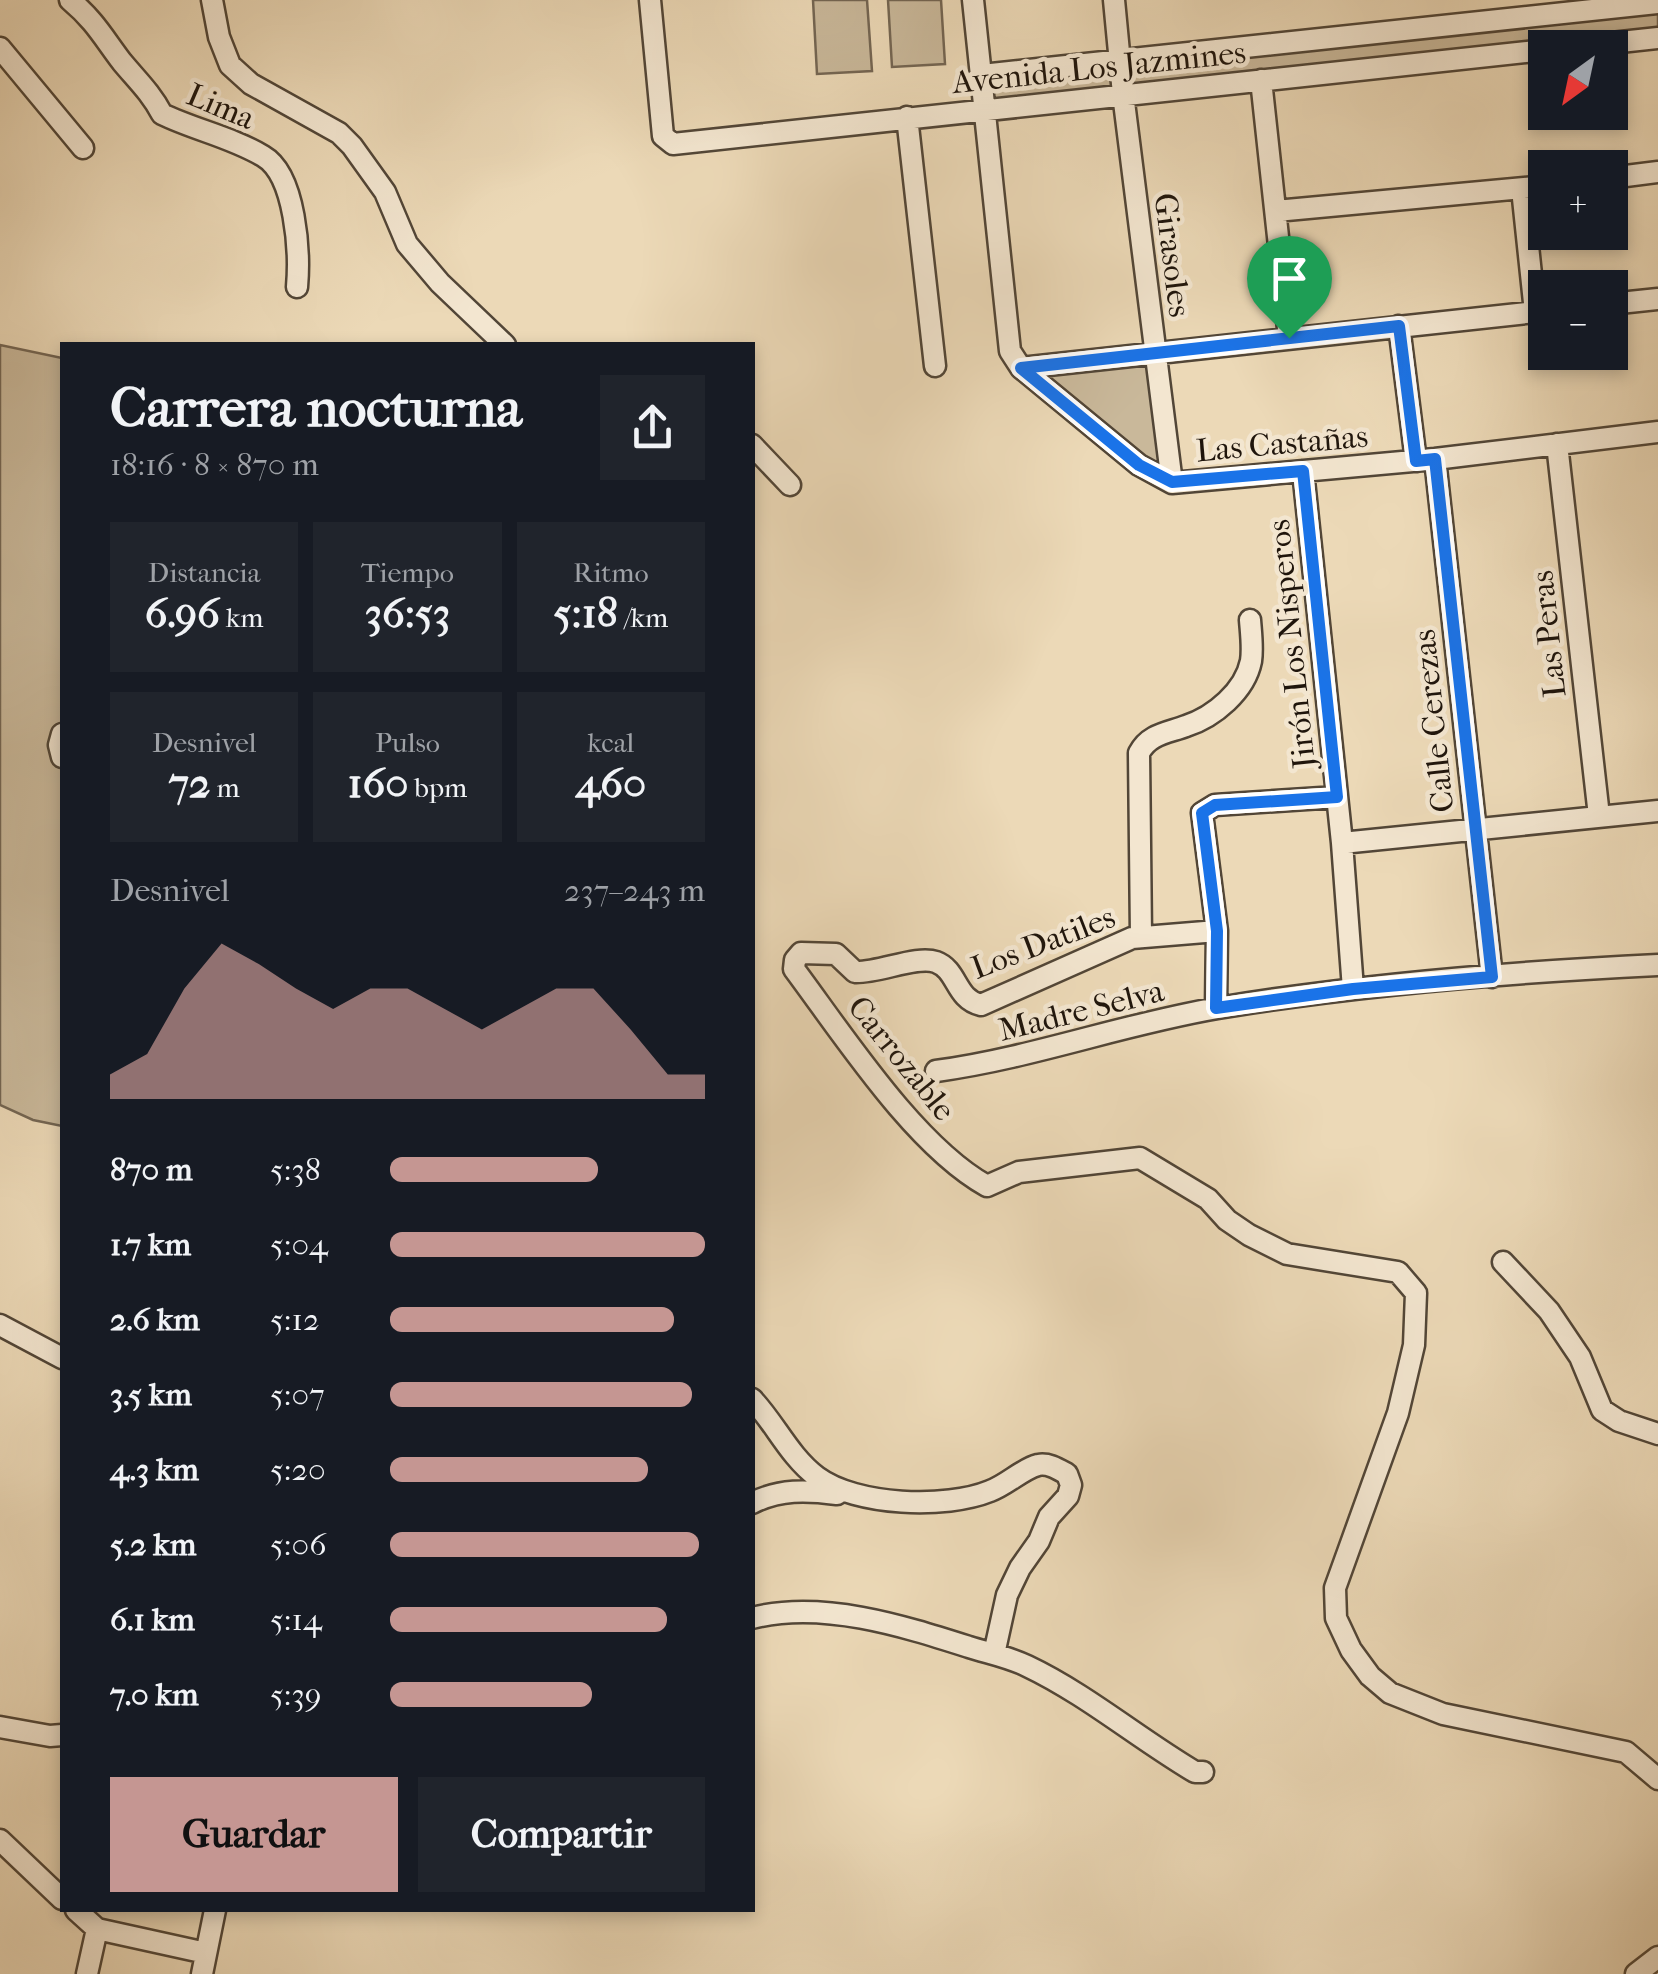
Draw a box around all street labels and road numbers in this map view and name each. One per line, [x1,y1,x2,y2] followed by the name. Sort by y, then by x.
[948,34,1248,102] street label: Avenida Los Jazmines
[181,76,261,138] street label: Lima
[1147,191,1198,319] street label: Girasoles
[1195,418,1370,469] street label: Las Castañas
[1260,518,1323,773] street label: Jirón Los Nisperos
[1523,569,1574,699] street label: Las Peras
[1405,628,1462,814] street label: Calle Cerezas
[966,898,1120,987] street label: Los Datiles
[995,972,1169,1049] street label: Madre Selva
[840,989,963,1128] street label: Carrozable

